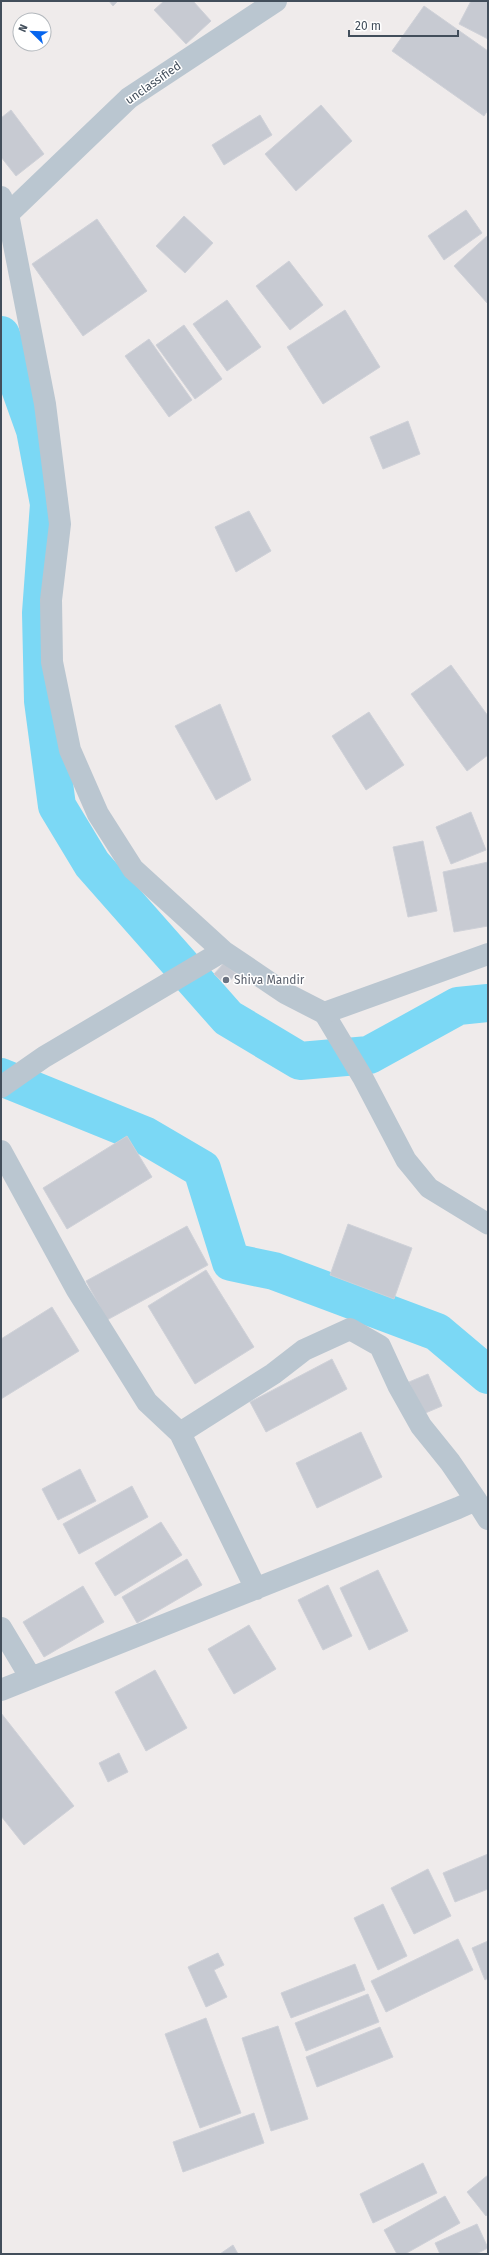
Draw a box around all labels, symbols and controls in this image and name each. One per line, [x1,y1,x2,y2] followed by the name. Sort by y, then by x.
[12,12,52,52] north arrow
[349,12,458,38] scale bar
[355,19,381,33] text: 20 m
[16,22,31,34] text: N
[122,59,184,107] street label: unclassified
[234,973,305,987] place label: Shiva Mandir
[221,975,231,985] marker: Shiva Mandir

